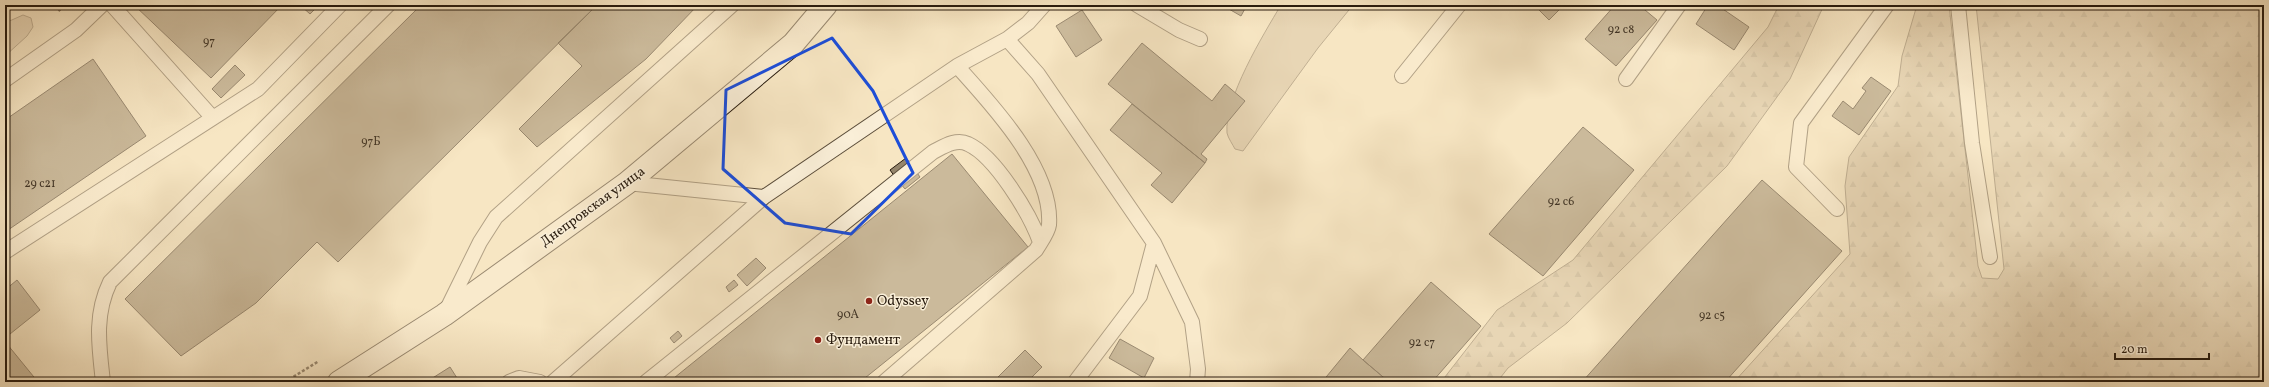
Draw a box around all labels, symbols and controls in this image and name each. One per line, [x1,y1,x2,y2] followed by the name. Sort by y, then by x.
[1608,22,1634,38] house number: 92 с8
[203,34,215,50] house number: 97
[361,134,381,150] house number: 97Б
[537,162,649,252] street label: Днепровская улица
[24,176,56,192] house number: 29 с21
[1548,194,1574,210] house number: 92 с6
[877,292,929,311] place label: Odyssey
[864,296,874,306] marker: Odyssey
[837,307,860,323] house number: 90А
[1699,308,1725,324] house number: 92 с5
[826,331,900,350] place label: Фундамент
[813,335,823,345] marker: Фундамент
[1409,335,1435,351] house number: 92 с7
[2115,335,2209,361] scale bar
[2121,342,2148,358] text: 20 m

